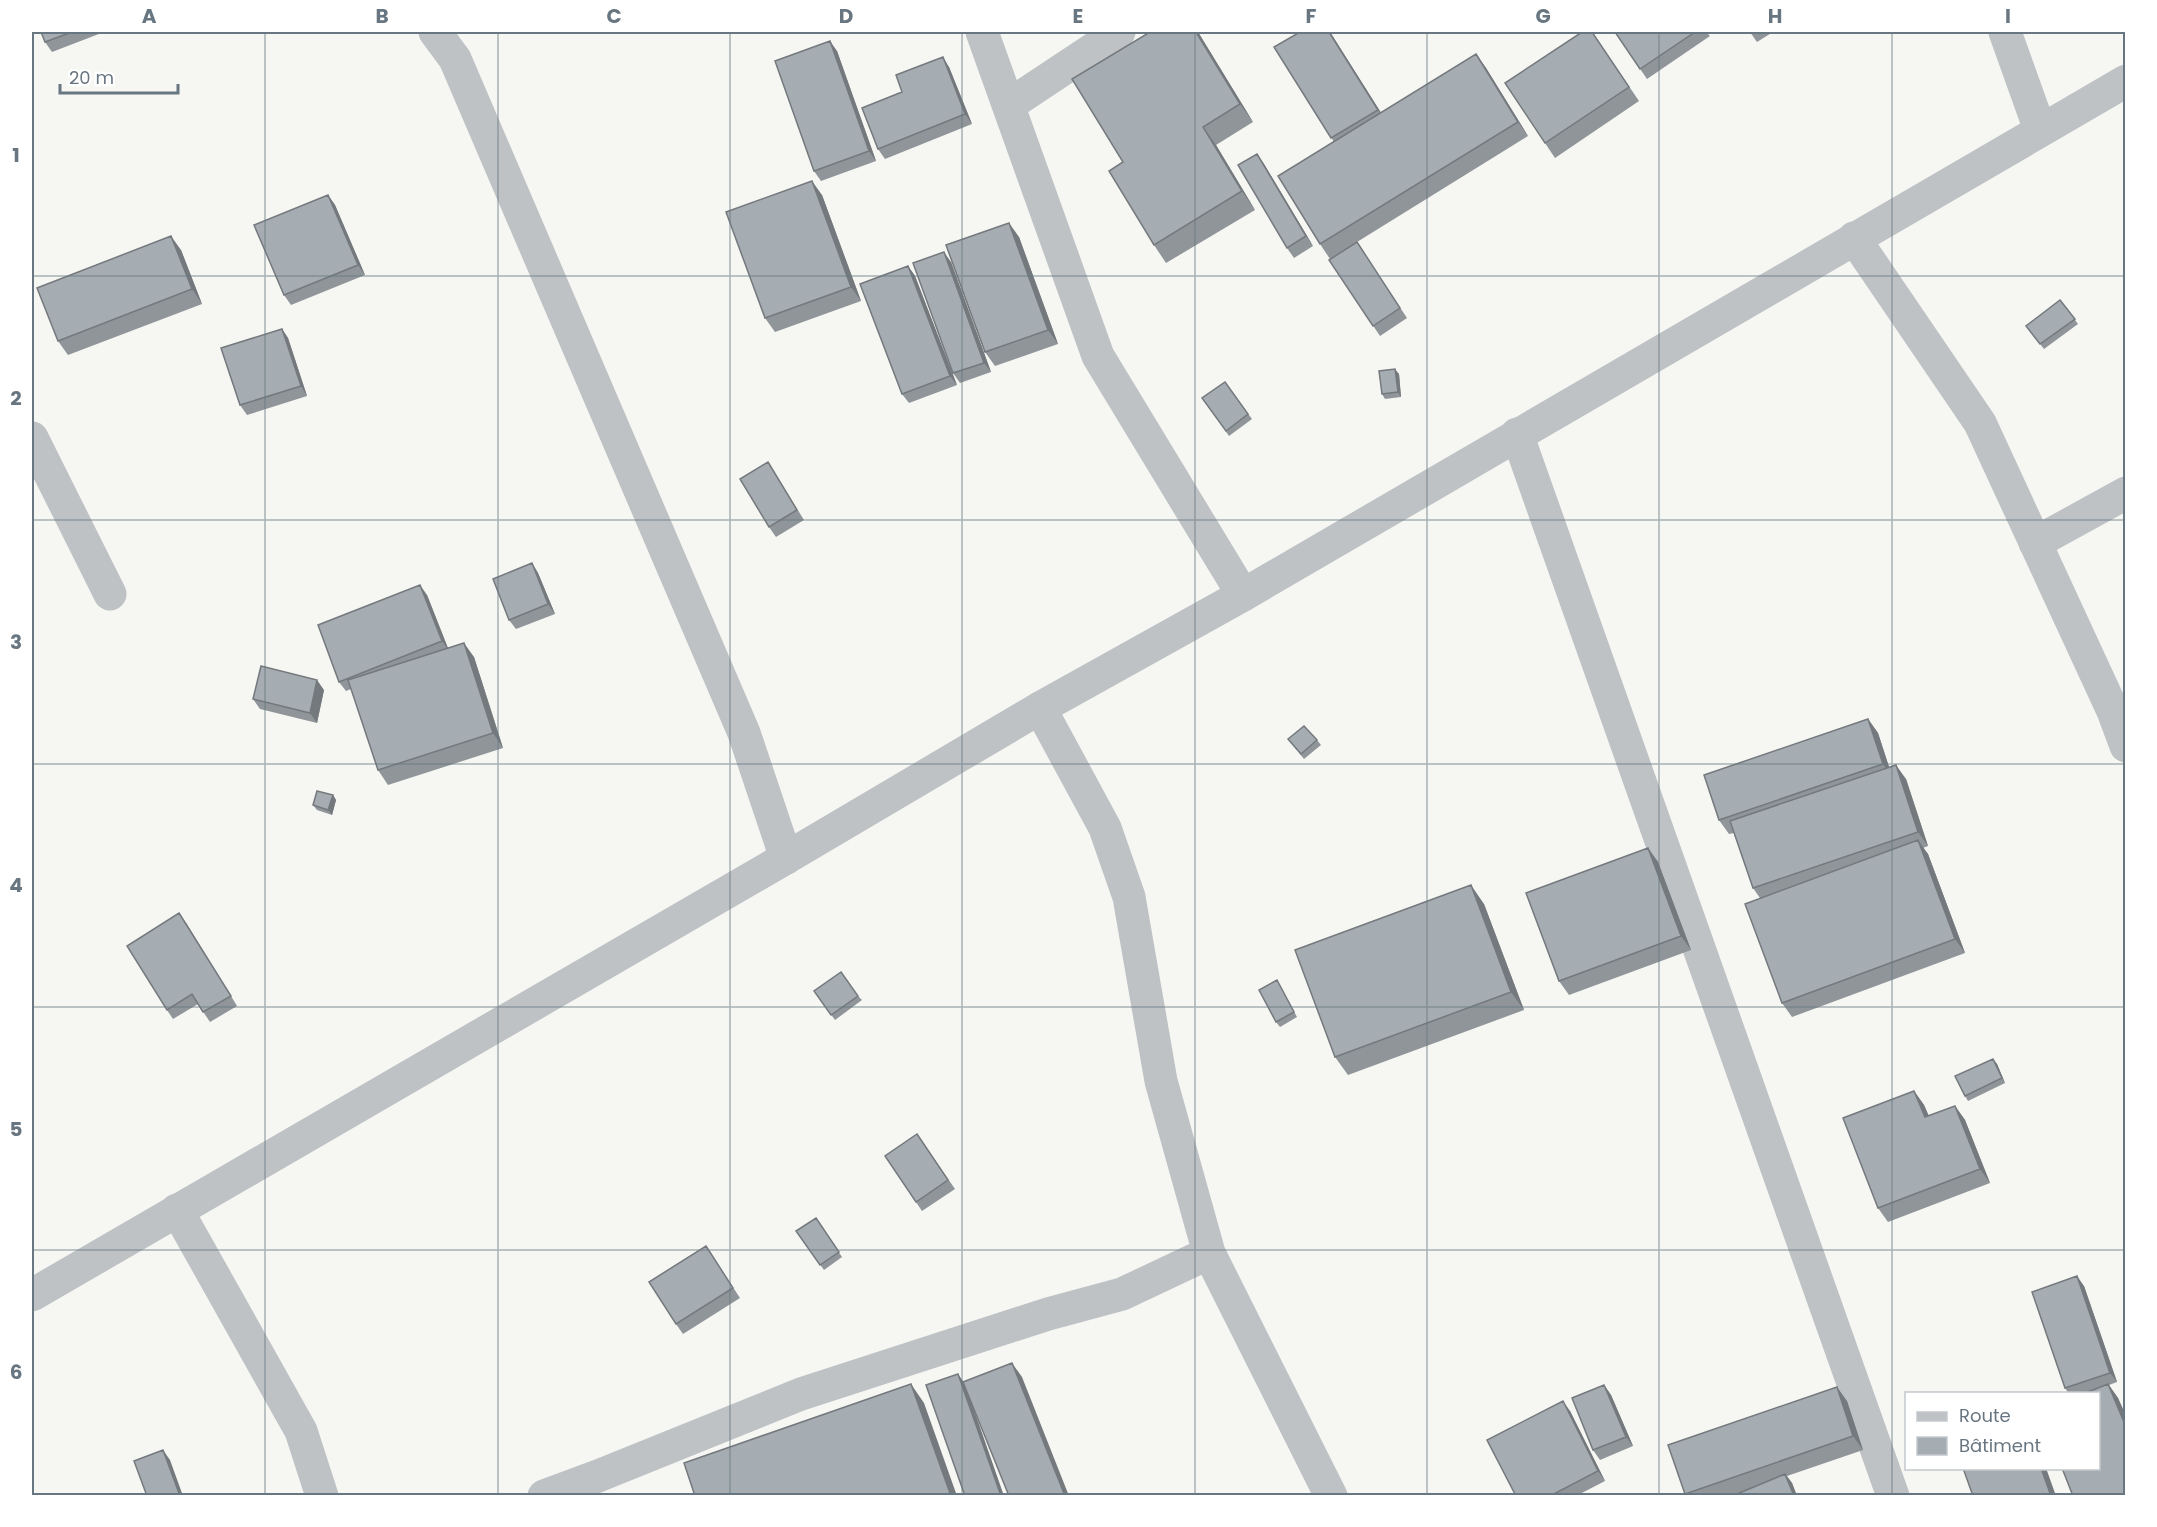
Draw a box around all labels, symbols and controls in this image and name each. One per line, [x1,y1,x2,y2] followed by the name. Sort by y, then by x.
[142,2,157,30] text: A
[375,2,389,30] text: B
[606,2,622,30] text: C
[839,2,853,30] text: D
[1073,2,1083,30] text: E
[1306,2,1317,30] text: F
[1535,2,1551,30] text: G
[1768,2,1782,30] text: H
[2005,2,2011,30] text: I
[60,57,178,95] scale bar
[69,65,114,90] text: 20 m
[12,141,20,169] text: 1
[10,384,22,412] text: 2
[10,628,22,656] text: 3
[9,871,23,899] text: 4
[10,1115,23,1143] text: 5
[10,1358,22,1386] text: 6
[1905,1392,2100,1470] legend
[1959,1403,2011,1428] text: Route
[1959,1433,2041,1458] text: Bâtiment

